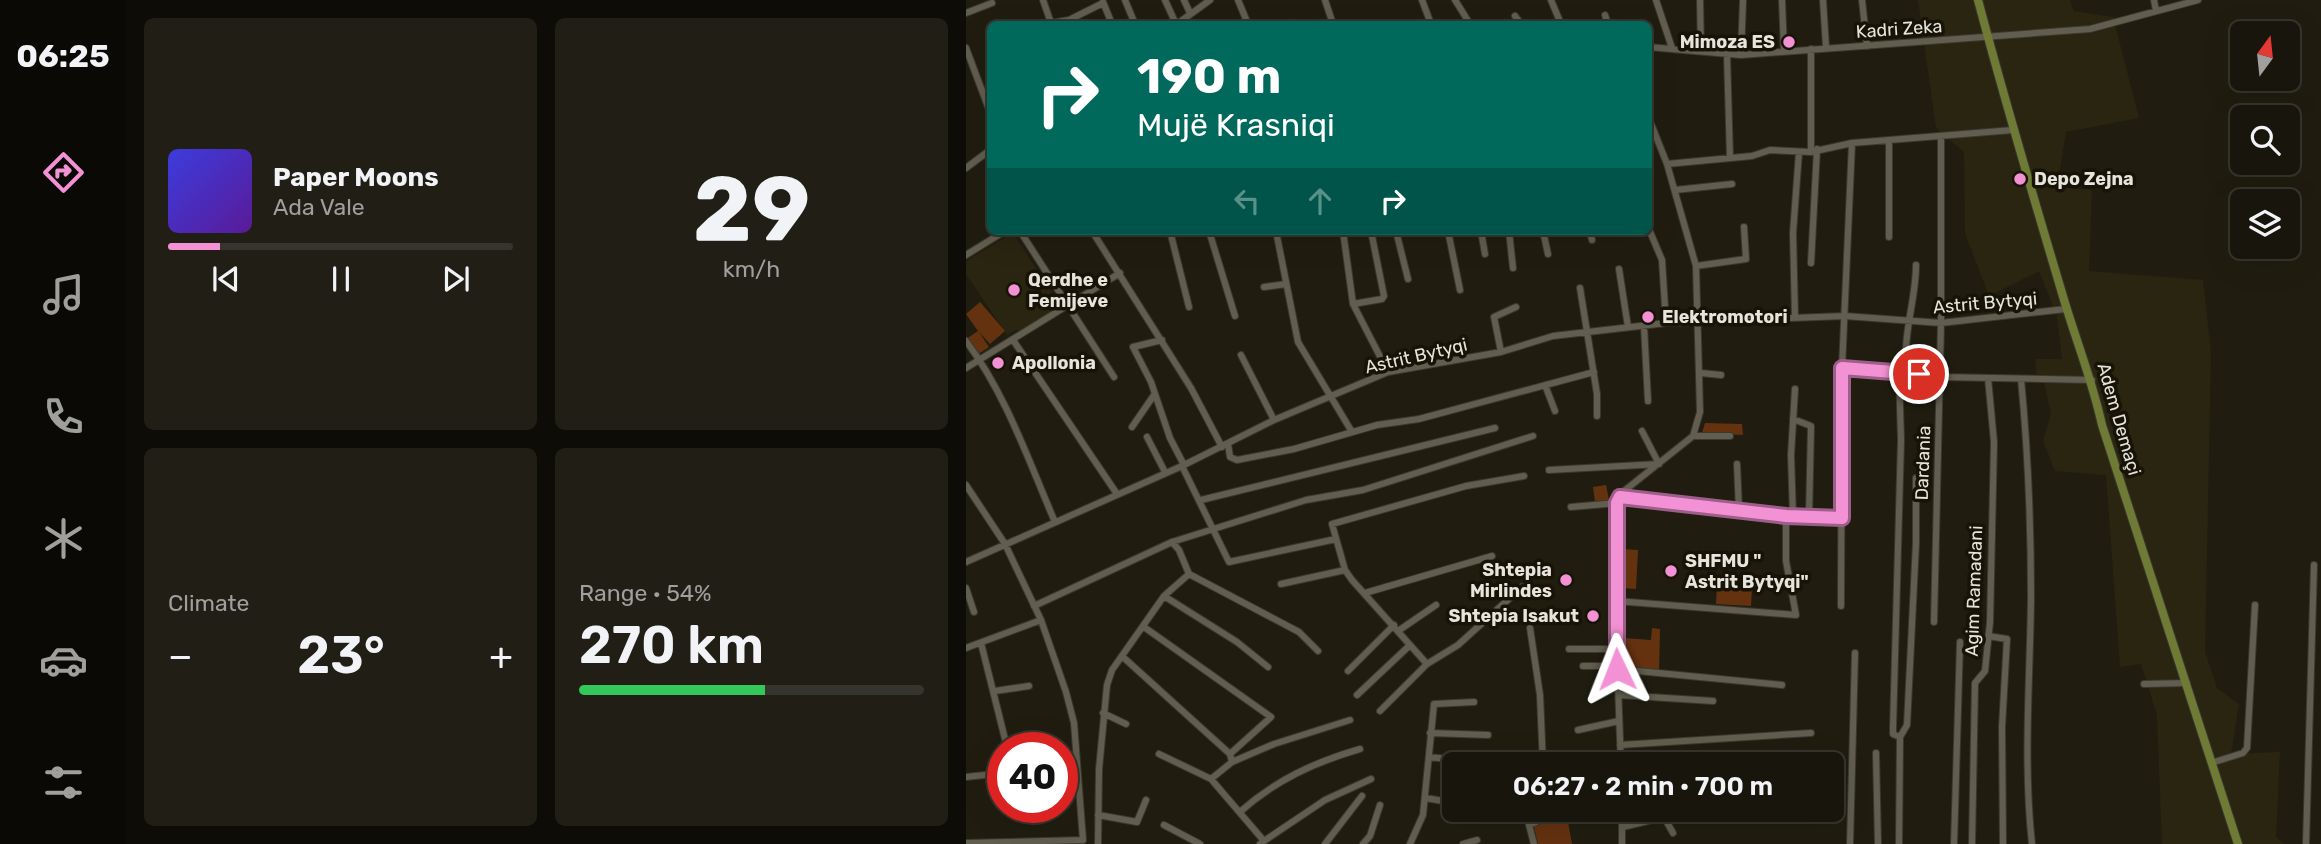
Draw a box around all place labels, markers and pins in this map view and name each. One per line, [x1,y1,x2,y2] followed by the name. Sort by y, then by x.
[1680,31,1775,53] place label: Mimoza ES
[1781,34,1797,50] marker: Mimoza ES
[2034,168,2134,190] place label: Depo Zejna
[2012,171,2028,187] marker: Depo Zejna
[1028,269,1108,312] place label: Qerdhe e Femijeve
[1006,282,1022,298] marker: Qerdhe e Femijeve
[1662,306,1788,328] place label: Elektromotori
[1640,309,1656,325] marker: Elektromotori
[1889,344,1949,404] pin
[1012,352,1096,374] place label: Apollonia
[990,355,1006,371] marker: Apollonia
[1685,550,1809,593] place label: SHFMU " Astrit Bytyqi"
[1470,559,1552,602] place label: Shtepia Mirlindes
[1663,563,1679,579] marker: SHFMU " Astrit Bytyqi"
[1558,572,1574,588] marker: Shtepia Mirlindes
[1449,605,1579,627] place label: Shtepia Isakut
[1585,608,1601,624] marker: Shtepia Isakut

